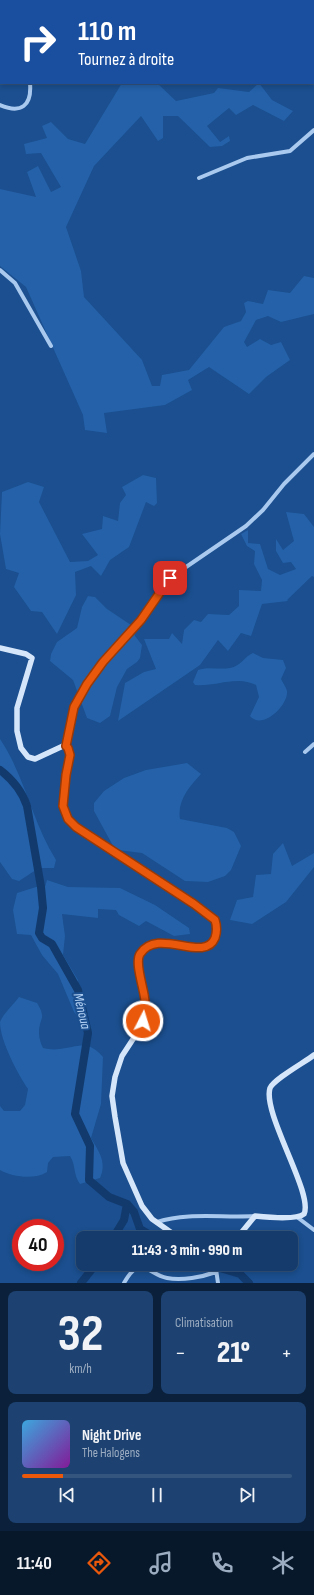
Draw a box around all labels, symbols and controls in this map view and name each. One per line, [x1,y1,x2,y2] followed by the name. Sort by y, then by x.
[78,15,136,48] text: 110 m
[12,16,64,68] icon: right
[78,49,174,70] text: Tournez à droite
[153,561,187,595] pin
[159,567,181,589] icon: arrive
[70,991,94,1031] water label: Ménoua
[122,1000,164,1042] position arrow
[12,1219,64,1271] speed limit sign: 40
[132,1241,242,1260] text: 11:43 · 3 min · 990 m
[57,1303,104,1366] text: 32
[175,1315,233,1331] text: Climatisation
[217,1335,250,1371] text: 21°
[175,1340,186,1367] text: −
[281,1340,292,1367] text: +
[69,1361,92,1377] text: km/h
[82,1426,141,1445] text: Night Drive
[82,1445,140,1461] text: The Halogens
[56,1484,78,1506] icon: previous
[146,1484,168,1506] icon: pause
[236,1484,258,1506] icon: next
[85,1549,113,1577] icon: directions
[147,1549,175,1577] icon: music
[208,1549,236,1577] icon: phone
[269,1549,297,1577] icon: climate
[17,1553,52,1574] text: 11:40

